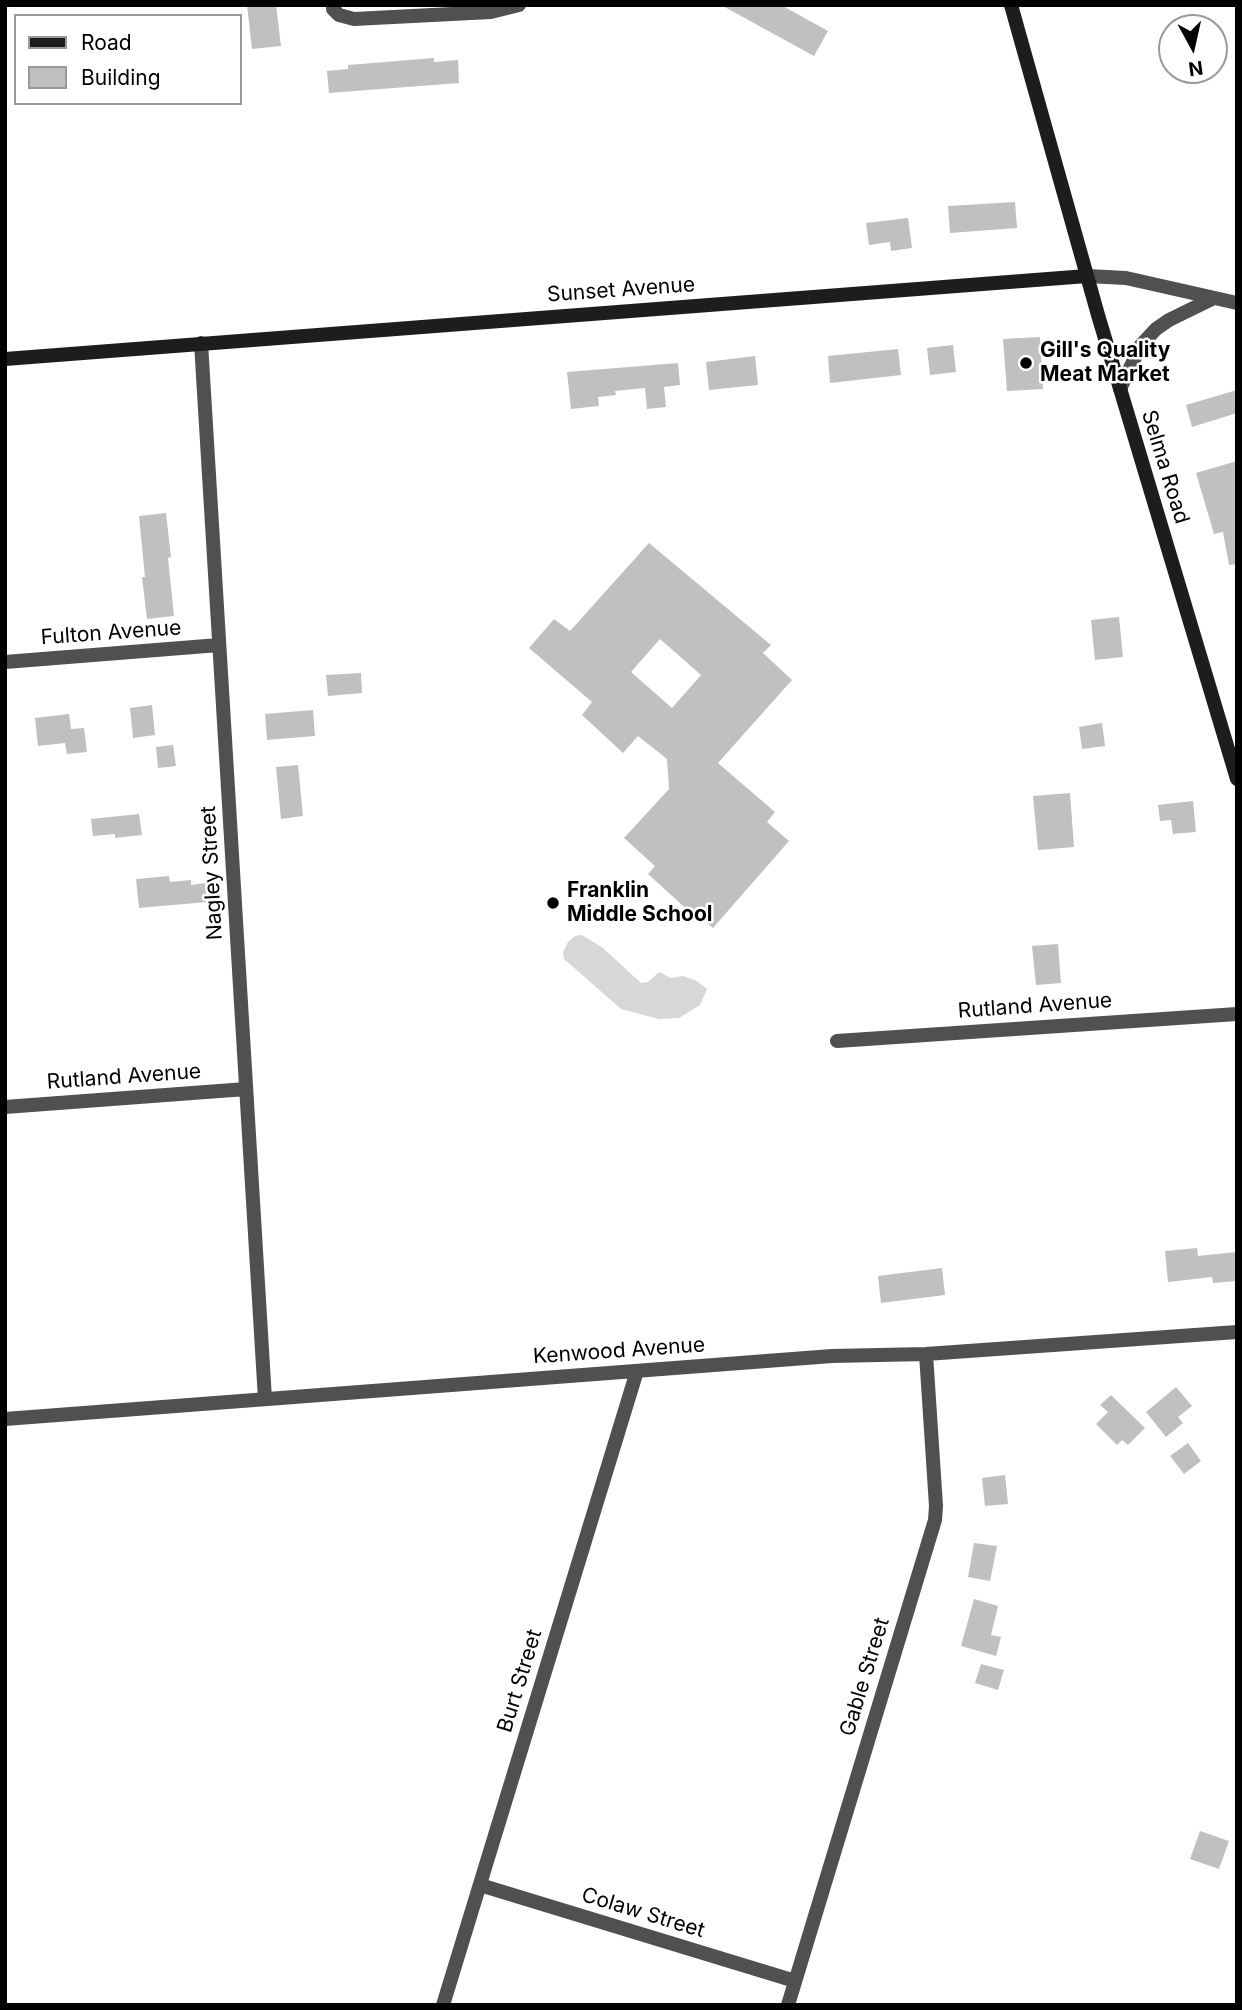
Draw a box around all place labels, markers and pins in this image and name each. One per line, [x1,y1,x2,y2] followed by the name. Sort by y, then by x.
[1040,338,1170,388] place label: Gill's Quality Meat Market
[1018,355,1034,371] marker: Gill's Quality Meat Market
[567,878,713,928] place label: Franklin Middle School
[545,895,561,911] marker: Franklin Middle School

